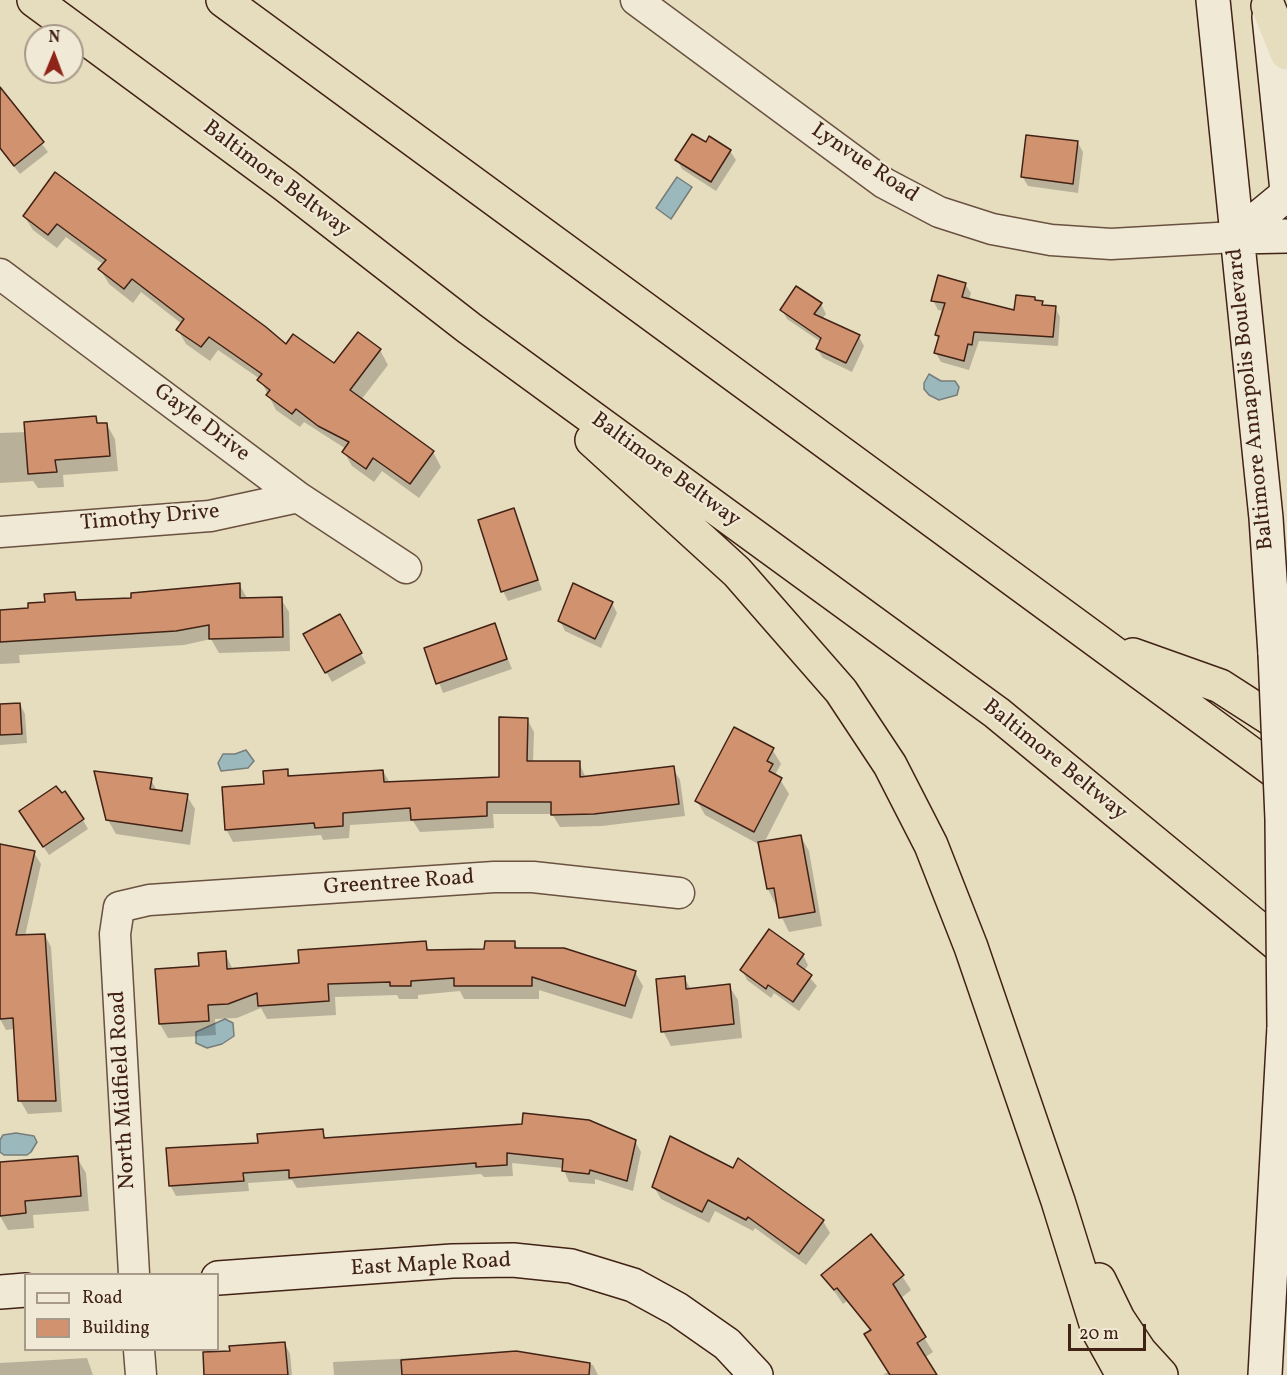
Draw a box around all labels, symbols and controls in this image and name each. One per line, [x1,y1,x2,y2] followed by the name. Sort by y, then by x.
[24,24,84,84] north arrow
[48,27,60,49] text: N
[197,116,355,244] street label: Baltimore Beltway
[805,119,923,209] street label: Lynvue Road
[1223,247,1281,551] street label: Baltimore Annapolis Boulevard
[148,379,254,469] street label: Gayle Drive
[585,408,745,534] street label: Baltimore Beltway
[79,500,221,538] street label: Timothy Drive
[976,695,1132,827] street label: Baltimore Beltway
[323,866,475,902] street label: Greentree Road
[106,990,142,1190] street label: North Midfield Road
[350,1249,512,1283] street label: East Maple Road
[24,1273,219,1351] legend
[82,1286,123,1311] text: Road
[1071,1312,1149,1350] scale bar
[82,1316,150,1341] text: Building
[1079,1322,1119,1347] text: 20 m

